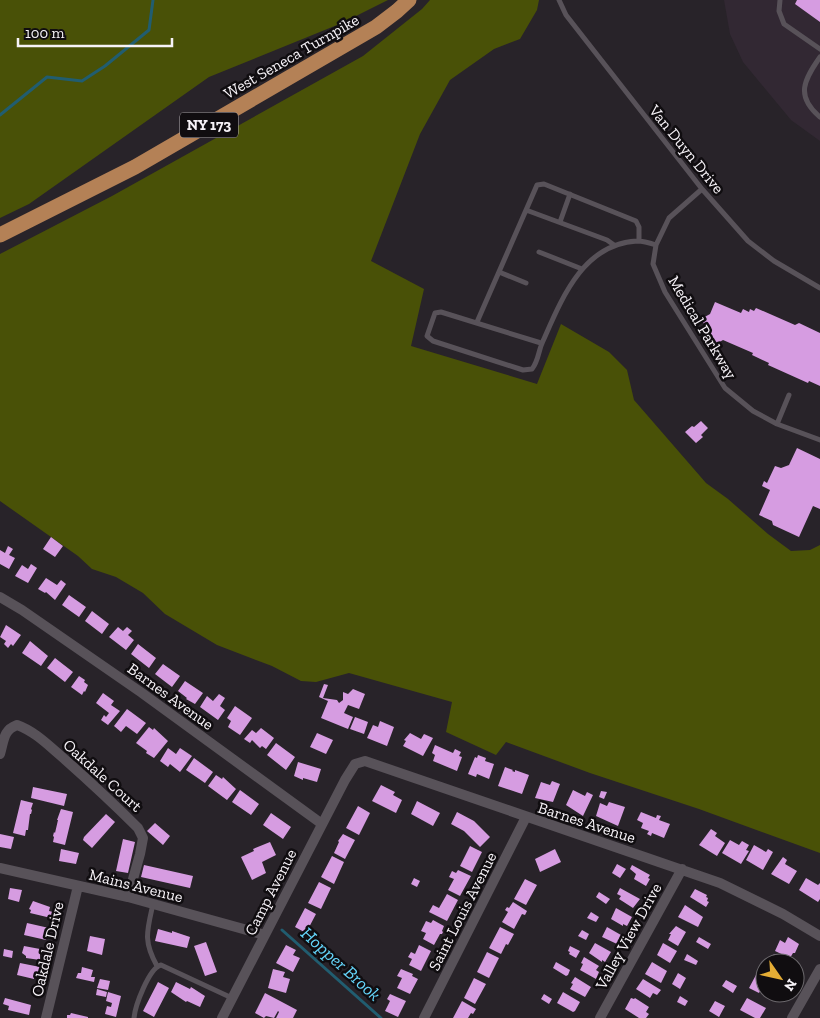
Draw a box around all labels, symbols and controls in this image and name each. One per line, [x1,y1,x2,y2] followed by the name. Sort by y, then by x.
[220,10,362,103] street label: West Seneca Turnpike
[18,15,171,47] scale bar
[25,24,64,42] text: 100 m
[644,100,728,197] street label: Van Duyn Drive
[180,112,238,138] road number: NY 173
[664,272,741,383] street label: Medical Parkway
[124,659,217,734] street label: Barnes Avenue
[59,735,146,816] street label: Oakdale Court
[536,798,638,847] street label: Barnes Avenue
[241,846,300,939] street label: Camp Avenue
[424,849,501,974] street label: Saint Louis Avenue
[87,865,185,906] street label: Mains Avenue
[591,880,666,994] street label: Valley View Drive
[27,900,68,998] street label: Oakdale Drive
[297,922,385,1006] water label: Hopper Brook
[755,953,805,1003] north arrow
[780,976,800,994] text: N

